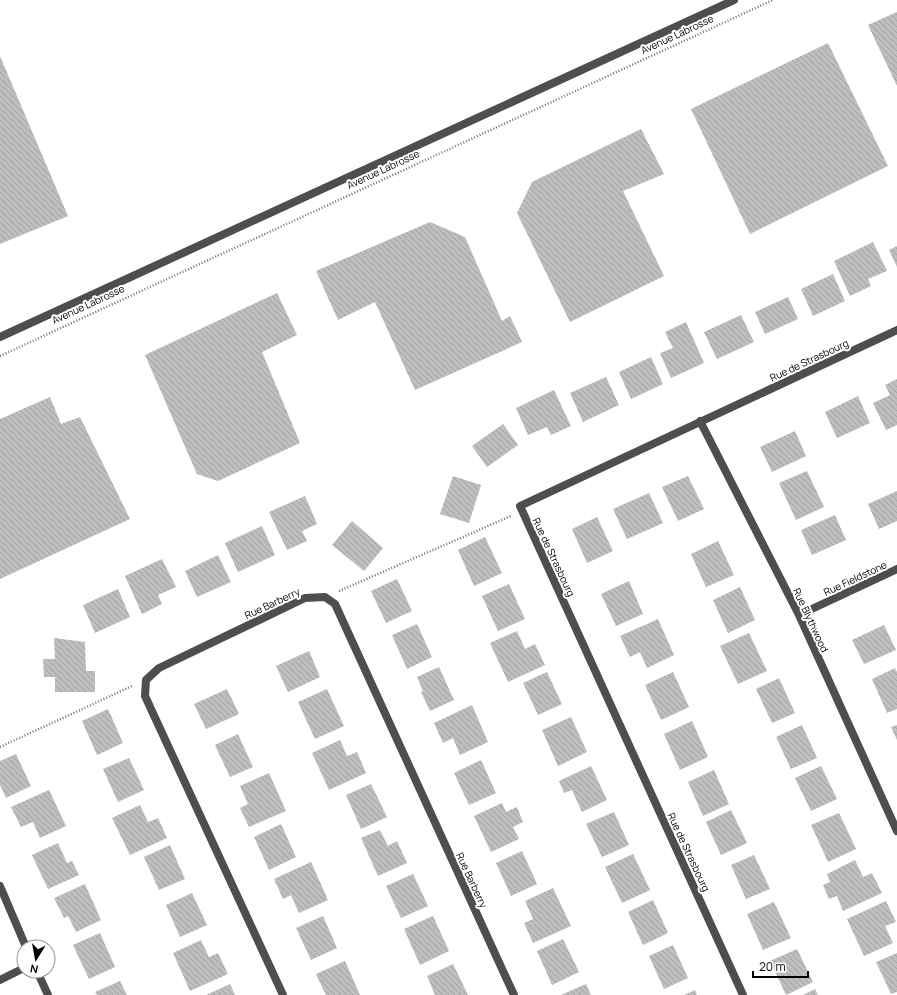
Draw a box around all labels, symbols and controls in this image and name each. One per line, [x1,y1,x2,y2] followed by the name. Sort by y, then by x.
[638,11,716,57] street label: Avenue Labrosse
[344,146,422,192] street label: Avenue Labrosse
[49,281,127,327] street label: Avenue Labrosse
[767,336,851,384] street label: Rue de Strasbourg
[530,515,578,599] street label: Rue de Strasbourg
[821,557,889,599] street label: Rue Fieldstone
[242,584,303,622] street label: Rue Barberry
[790,586,832,654] street label: Rue Blythwood
[665,810,713,894] street label: Rue de Strasbourg
[453,850,491,911] street label: Rue Barberry
[16,939,56,979] north arrow
[753,953,808,979] scale bar
[759,958,786,975] text: 20 m
[29,961,39,977] text: N

